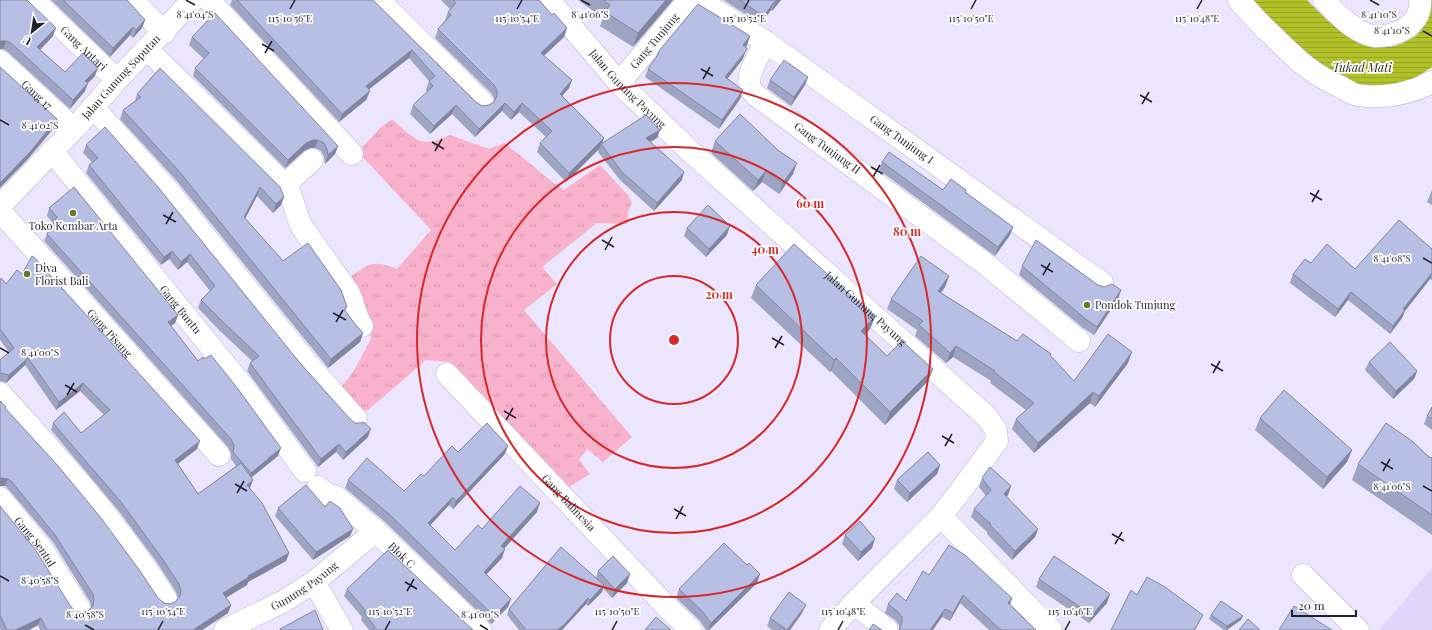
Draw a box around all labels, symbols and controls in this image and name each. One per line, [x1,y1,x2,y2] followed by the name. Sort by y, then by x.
[177,7,213,21] text: 8°41'04"S
[571,7,609,21] text: 8°41'06"S
[1361,7,1397,21] text: 8°41'10"S
[626,9,682,72] street label: Gang Tunjung
[268,11,312,25] text: 115°10'56"E
[495,11,539,25] text: 115°10'54"E
[722,11,766,25] text: 115°10'52"E
[948,11,994,25] text: 115°10'50"E
[1175,11,1219,25] text: 115°10'48"E
[12,12,52,52] north arrow
[58,22,111,74] street label: Gang Antari
[1374,23,1410,37] text: 8°41'10"S
[77,31,164,123] street label: Jalan Gunung Soputan
[19,32,34,49] text: U
[586,45,670,132] street label: Jalan Gunung Payung
[1332,59,1392,75] water label: Tukad Mati
[19,77,56,113] street label: Gang 17
[867,111,937,167] street label: Gang Tunjung I
[22,118,58,132] text: 8°41'02"S
[791,118,864,177] street label: Gang Tunjung II
[796,195,824,211] text: 60 m
[68,208,78,218] marker: Toko Kembar Arta
[28,218,118,233] place label: Toko Kembar Arta
[893,223,921,239] text: 80 m
[751,241,779,257] text: 40 m
[1373,251,1411,265] text: 8°41'08"S
[35,260,88,288] place label: Diva Florist Bali
[821,267,910,349] street label: Jalan Gunung Payung
[22,269,32,279] marker: Diva Florist Bali
[157,282,205,337] street label: Gang Buntu
[705,286,733,302] text: 20 m
[1095,297,1175,312] place label: Pondok Tunjung
[1082,300,1092,310] marker: Pondok Tunjung
[84,305,136,360] street label: Gang Pisang
[667,333,681,347] centre of rings
[21,345,59,359] text: 8°41'00"S
[538,471,600,534] street label: Gang Balinesia
[1373,479,1411,493] text: 8°41'06"S
[11,513,59,570] street label: Gang Sentul
[385,539,419,572] street label: Blok C
[268,557,341,613] street label: Gunung Payung
[21,573,59,587] text: 8°40'58"S
[1292,592,1356,618] scale bar
[1298,597,1325,613] text: 20 m
[141,604,185,618] text: 115°10'54"E
[368,604,412,618] text: 115°10'52"E
[594,604,640,618] text: 115°10'50"E
[821,604,865,618] text: 115°10'48"E
[1048,604,1092,618] text: 115°10'46"E
[66,607,104,621] text: 8°40'58"S
[461,607,499,621] text: 8°41'00"S

